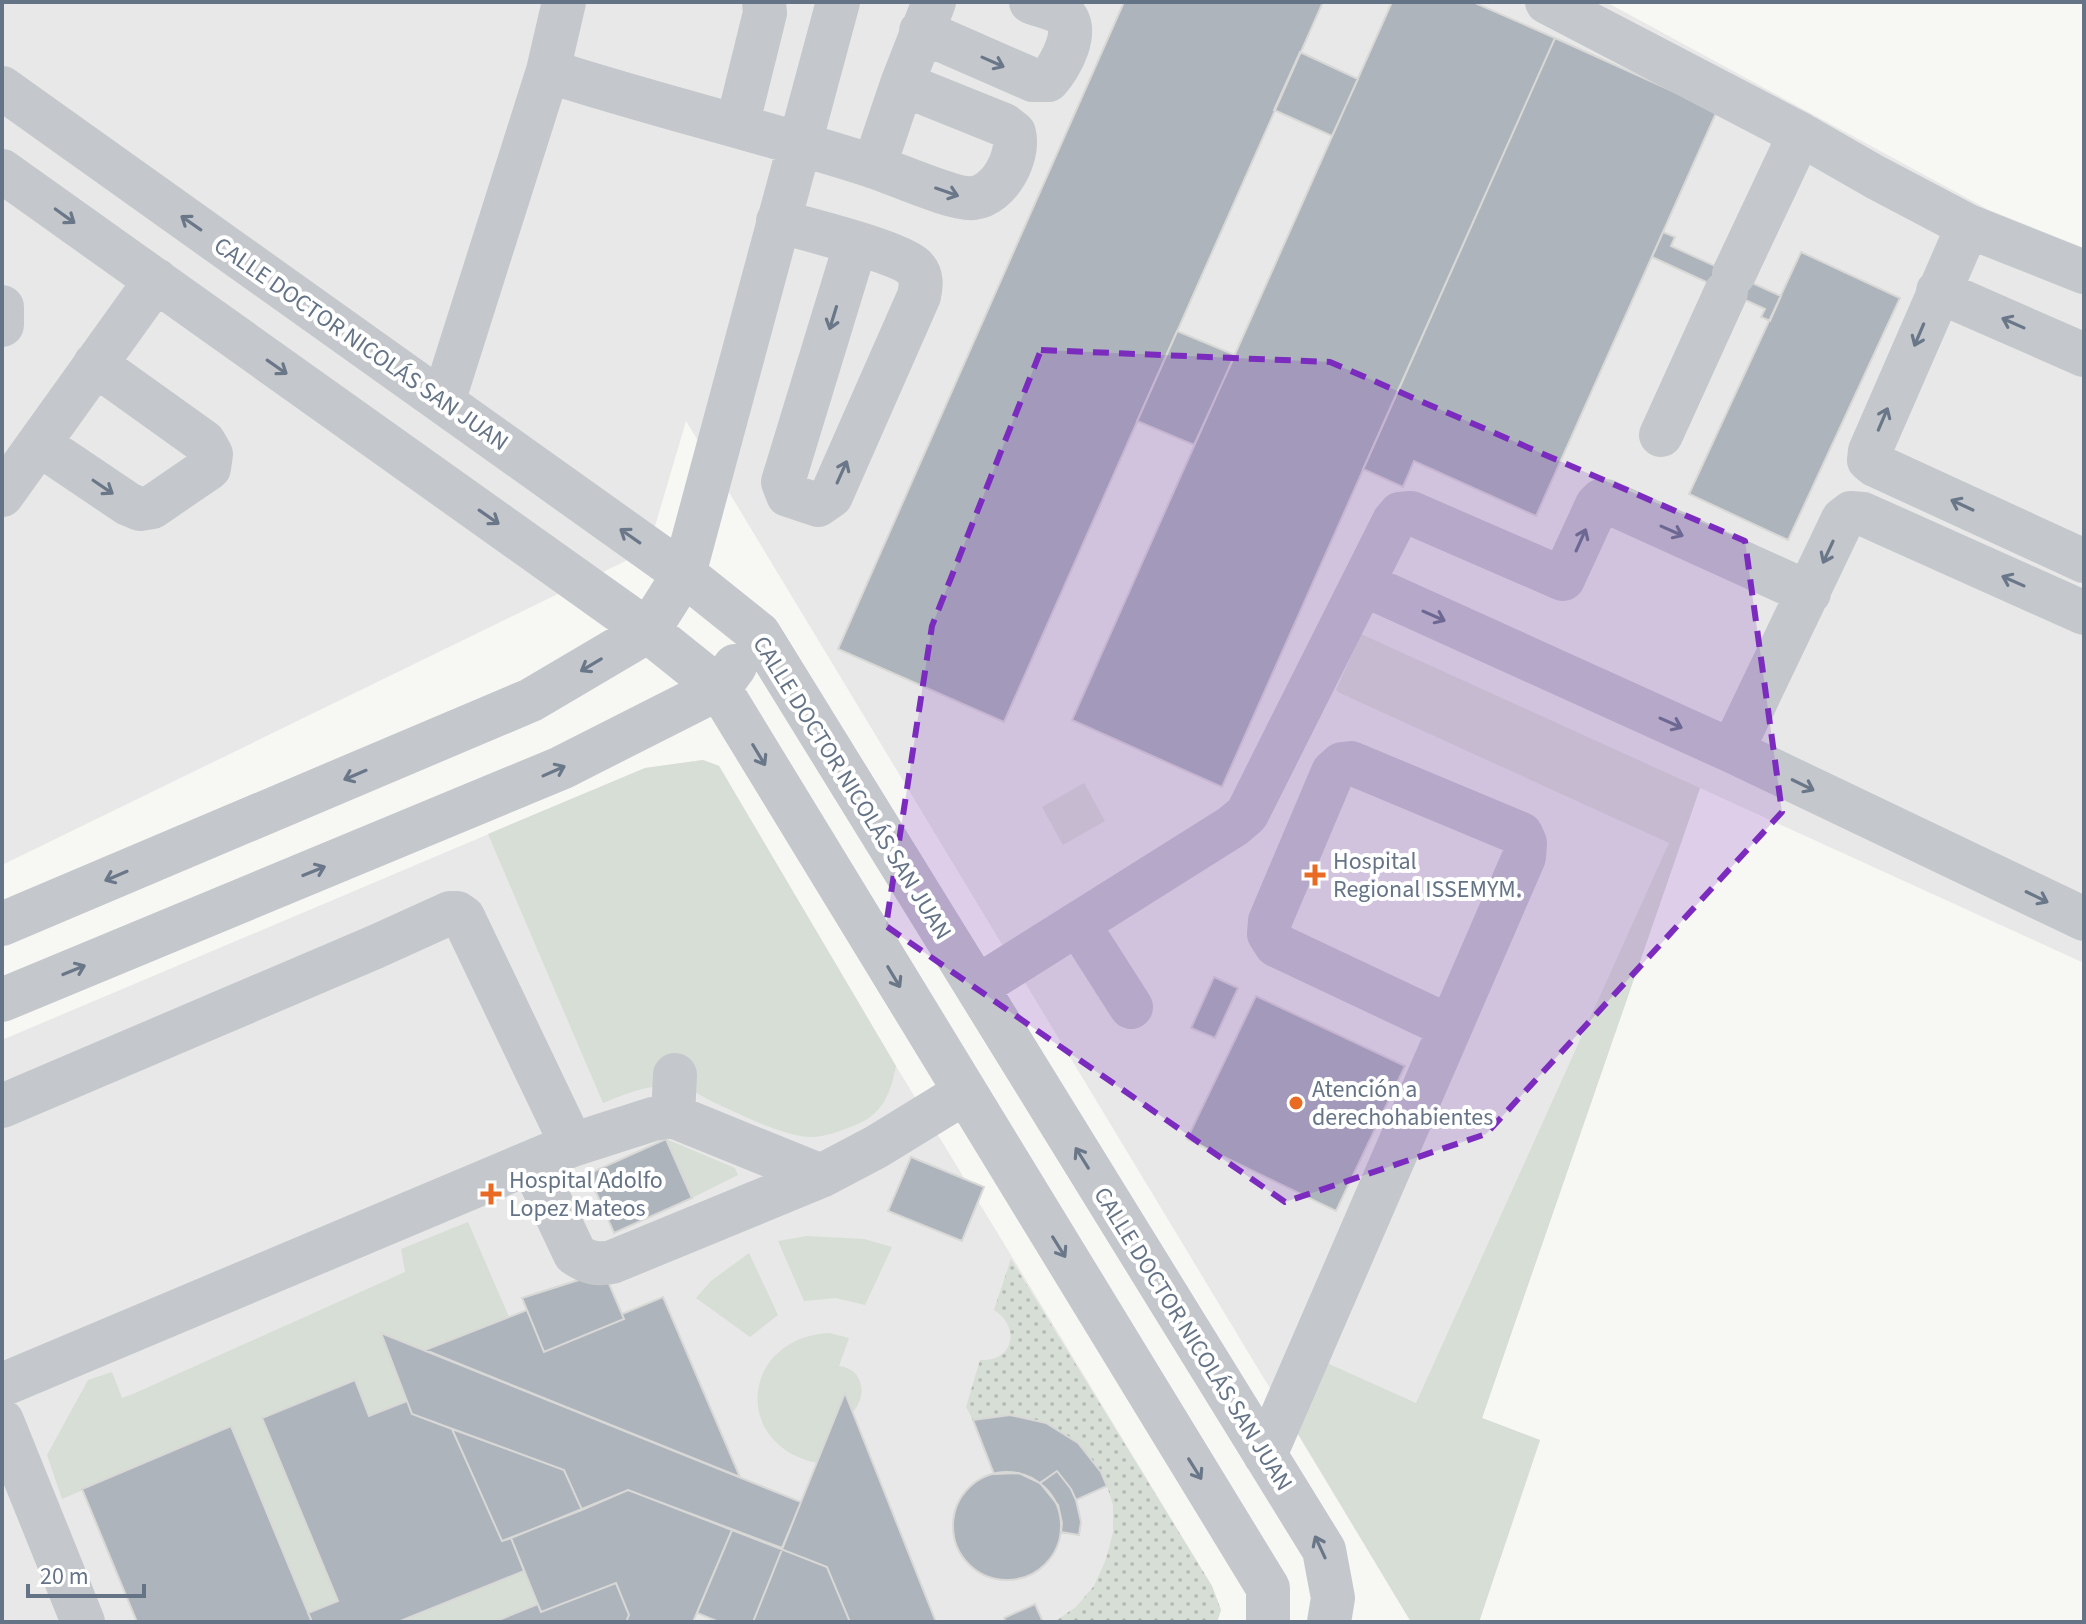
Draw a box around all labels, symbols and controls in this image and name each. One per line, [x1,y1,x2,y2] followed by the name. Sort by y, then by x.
[980,56,1004,71] one-way arrow
[935,186,960,201] one-way arrow
[54,208,76,224] one-way arrow
[180,214,202,231] one-way arrow
[207,229,515,459] street label: CALLE DOCTOR NICOLÁS SAN JUAN
[825,305,839,330] one-way arrow
[2001,315,2025,330] one-way arrow
[1911,322,1926,347] one-way arrow
[266,359,288,375] one-way arrow
[1877,407,1892,432] one-way arrow
[835,460,850,484] one-way arrow
[92,479,114,496] one-way arrow
[1950,497,1974,512] one-way arrow
[478,509,500,525] one-way arrow
[1660,524,1684,539] one-way arrow
[620,528,642,544] one-way arrow
[1574,528,1589,552] one-way arrow
[1820,539,1835,563] one-way arrow
[2001,573,2025,588] one-way arrow
[1421,609,1446,624] one-way arrow
[744,629,960,947] street label: CALLE DOCTOR NICOLÁS SAN JUAN
[580,657,603,673] one-way arrow
[1659,716,1683,731] one-way arrow
[752,743,768,766] one-way arrow
[542,762,566,777] one-way arrow
[343,768,368,783] one-way arrow
[1790,778,1814,793] one-way arrow
[1333,844,1522,907] place label: Hospital Regional ISSEMYM.
[301,862,326,877] one-way arrow
[1304,864,1326,886] marker: Hospital Regional ISSEMYM.
[104,869,129,884] one-way arrow
[2025,890,2049,905] one-way arrow
[61,962,86,976] one-way arrow
[887,965,903,988] one-way arrow
[1312,1072,1493,1135] place label: Atención a derechohabientes
[1287,1094,1305,1112] marker: Atención a derechohabientes
[1073,1147,1089,1170] one-way arrow
[509,1163,663,1226] place label: Hospital Adolfo Lopez Mateos
[1085,1180,1301,1498] street label: CALLE DOCTOR NICOLÁS SAN JUAN
[480,1183,502,1205] marker: Hospital Adolfo Lopez Mateos
[1051,1235,1067,1258] one-way arrow
[1187,1457,1203,1479] one-way arrow
[1311,1535,1326,1559] one-way arrow
[28,1548,144,1598] scale bar
[40,1559,89,1594] text: 20 m

